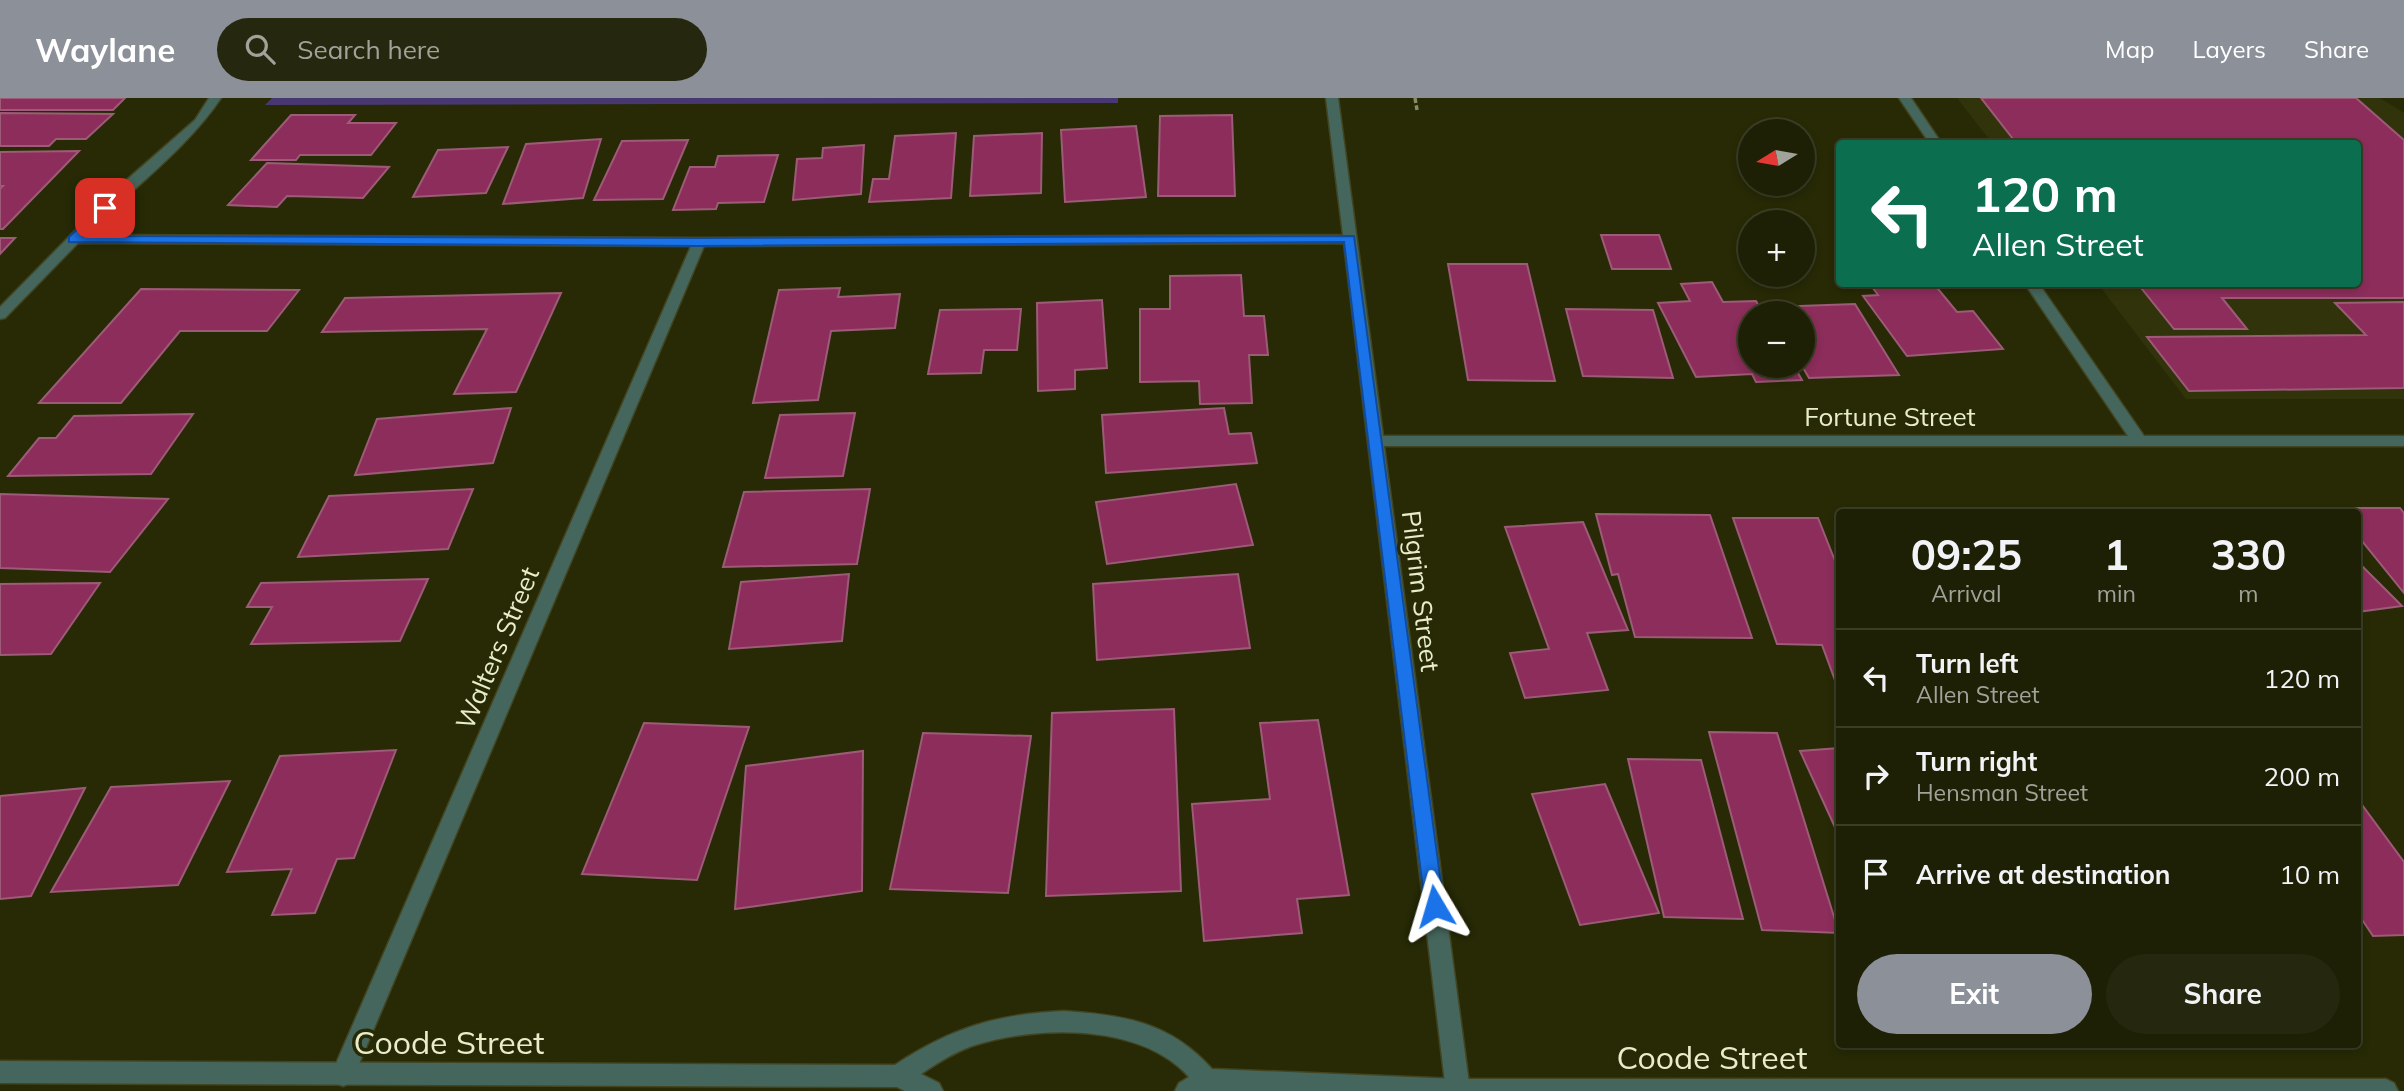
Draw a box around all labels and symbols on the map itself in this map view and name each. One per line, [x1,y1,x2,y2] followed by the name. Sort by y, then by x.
[1738,119,1815,196] north arrow
[75,178,135,238] pin
[1804,400,1976,433] street label: Fortune Street
[1395,509,1447,673] street label: Pilgrim Street
[448,562,546,734] street label: Walters Street
[1398,869,1472,943] position arrow
[354,1022,544,1062] street label: Coode Street
[1617,1037,1807,1077] street label: Coode Street

